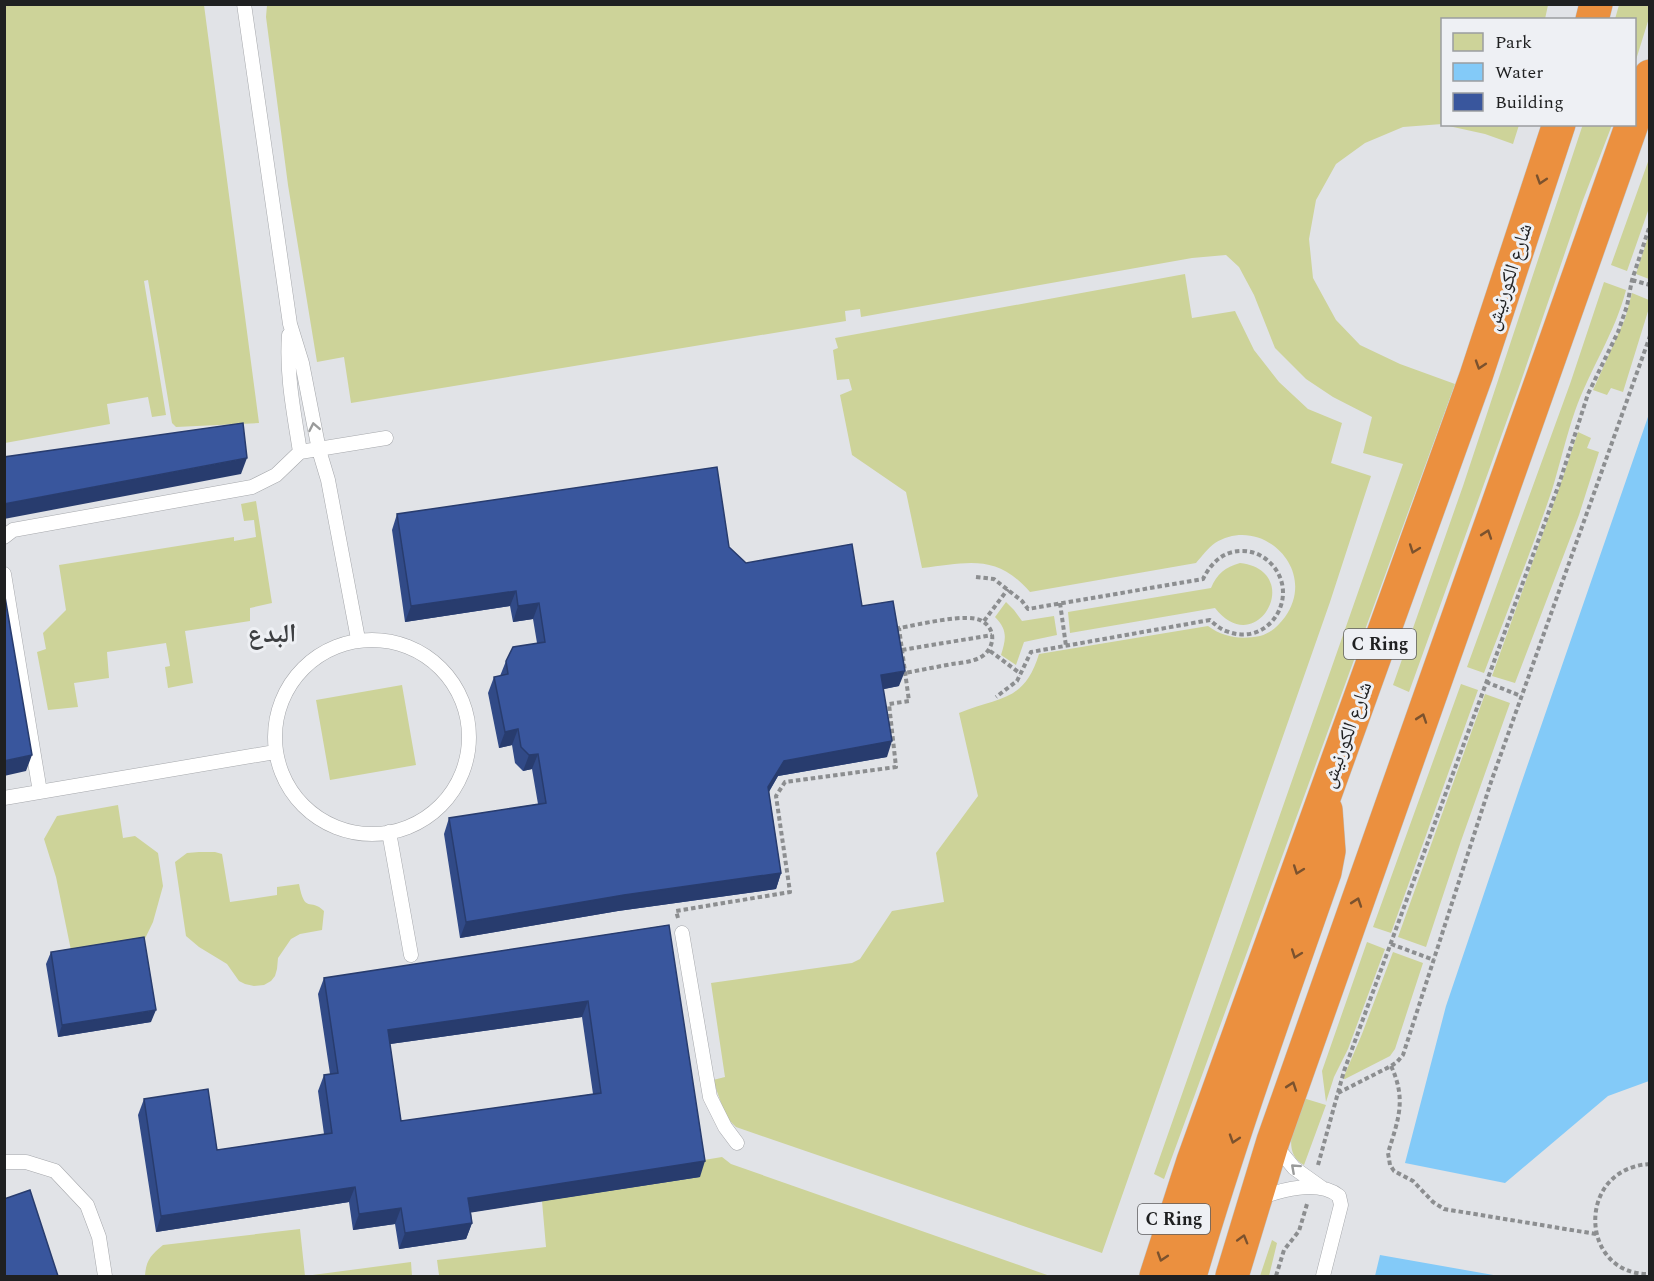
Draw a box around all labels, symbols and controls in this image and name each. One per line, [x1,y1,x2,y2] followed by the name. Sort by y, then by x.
[1441,18,1636,126] legend
[1495,29,1532,56] text: Park
[1495,59,1543,86] text: Water
[1495,89,1564,116] text: Building
[1536,174,1549,185] one-way arrow
[1478,219,1540,335] street label: شارع الكورنيش
[1475,359,1487,370] one-way arrow
[308,422,321,432] one-way arrow
[1480,529,1493,540] one-way arrow
[1409,543,1422,554] one-way arrow
[248,614,296,654] district label: البدع
[1344,629,1416,659] road number: C Ring
[1314,678,1380,792] street label: شارع الكورنيش
[1415,713,1428,724] one-way arrow
[1292,865,1305,875] one-way arrow
[1350,897,1363,908] one-way arrow
[1291,948,1304,959] one-way arrow
[1285,1081,1298,1092] one-way arrow
[1228,1133,1241,1144] one-way arrow
[1292,1164,1302,1175] one-way arrow
[1138,1204,1210,1234] road number: C Ring
[1236,1234,1248,1244] one-way arrow
[1157,1251,1169,1262] one-way arrow

